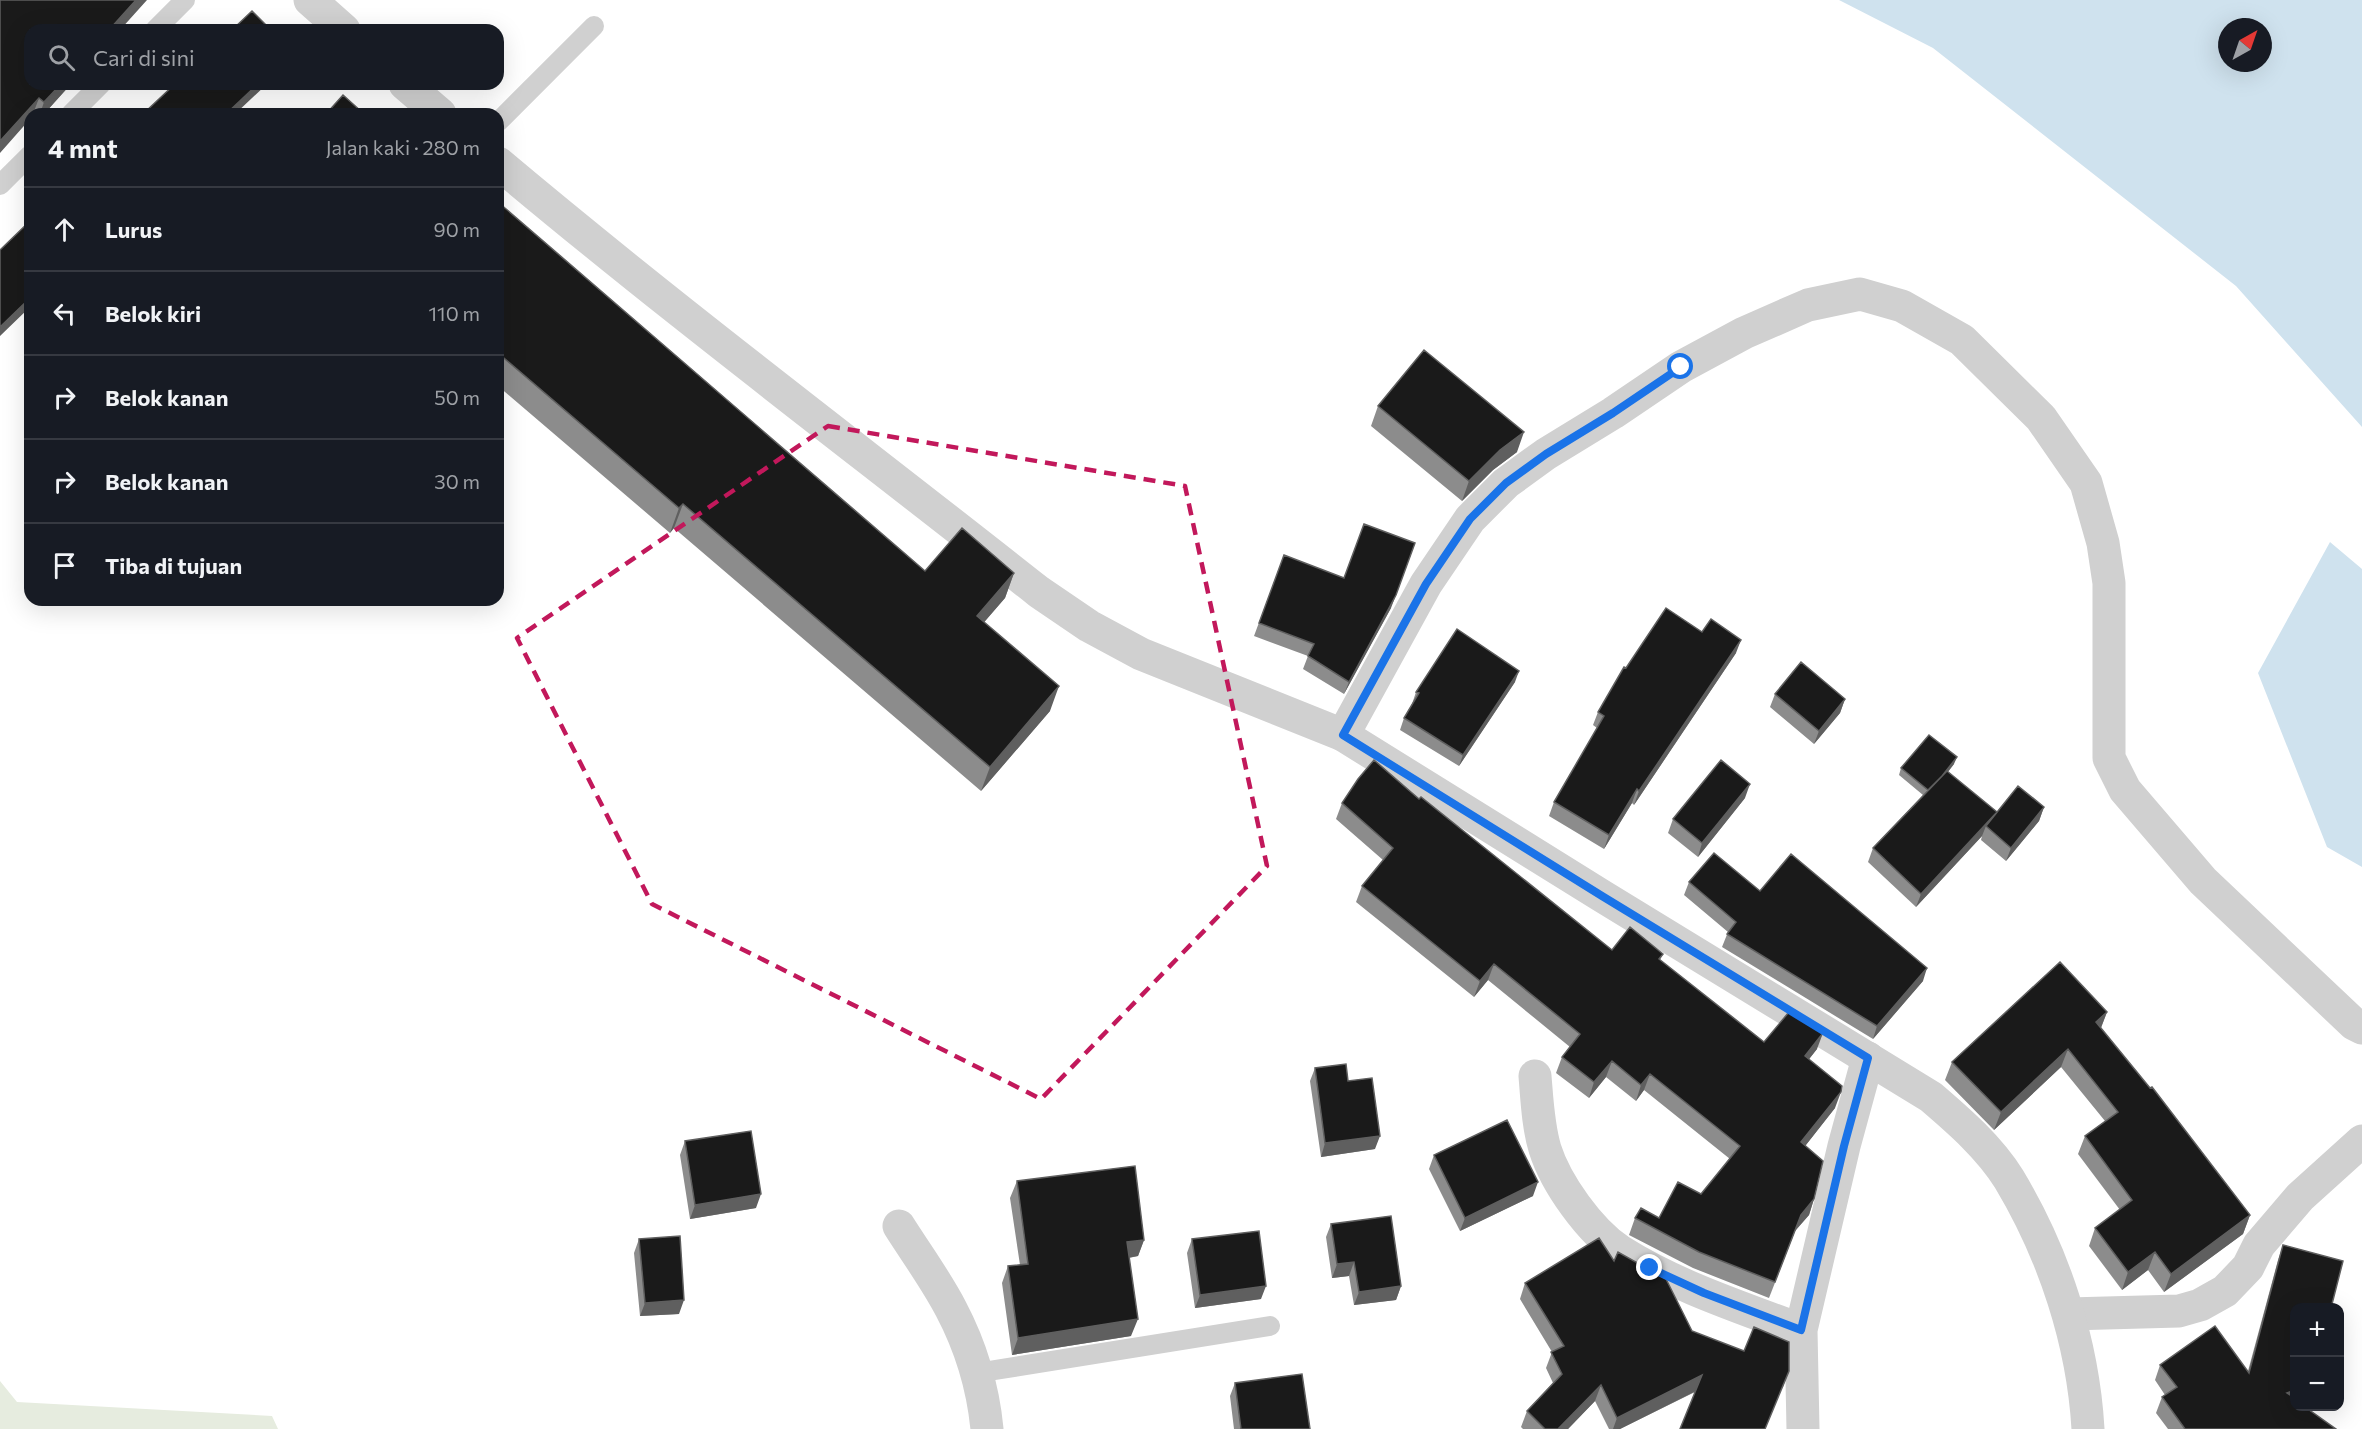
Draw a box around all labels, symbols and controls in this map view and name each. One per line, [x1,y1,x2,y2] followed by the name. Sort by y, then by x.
[2218,18,2272,72] north arrow
[24,24,504,90] search box
[45,41,78,74] icon: search
[93,44,195,71] text: Cari di sini
[48,132,118,163] text: 4 mnt
[326,135,480,159] text: Jalan kaki · 280 m
[48,213,81,246] icon: ahead
[105,216,162,243] text: Lurus
[434,217,480,241] text: 90 m
[48,297,81,330] icon: left
[105,300,201,327] text: Belok kiri
[429,301,480,325] text: 110 m
[1667,353,1693,379] route start
[48,381,81,414] icon: right
[105,384,228,411] text: Belok kanan
[434,385,480,409] text: 50 m
[48,465,81,498] icon: right
[105,468,228,495] text: Belok kanan
[434,469,480,493] text: 30 m
[48,549,81,582] icon: arrive
[105,552,242,579] text: Tiba di tujuan
[1636,1254,1662,1280] route end
[2290,1303,2344,1411] map controls
[2290,1303,2344,1357] button: +
[2290,1357,2344,1411] button: −

